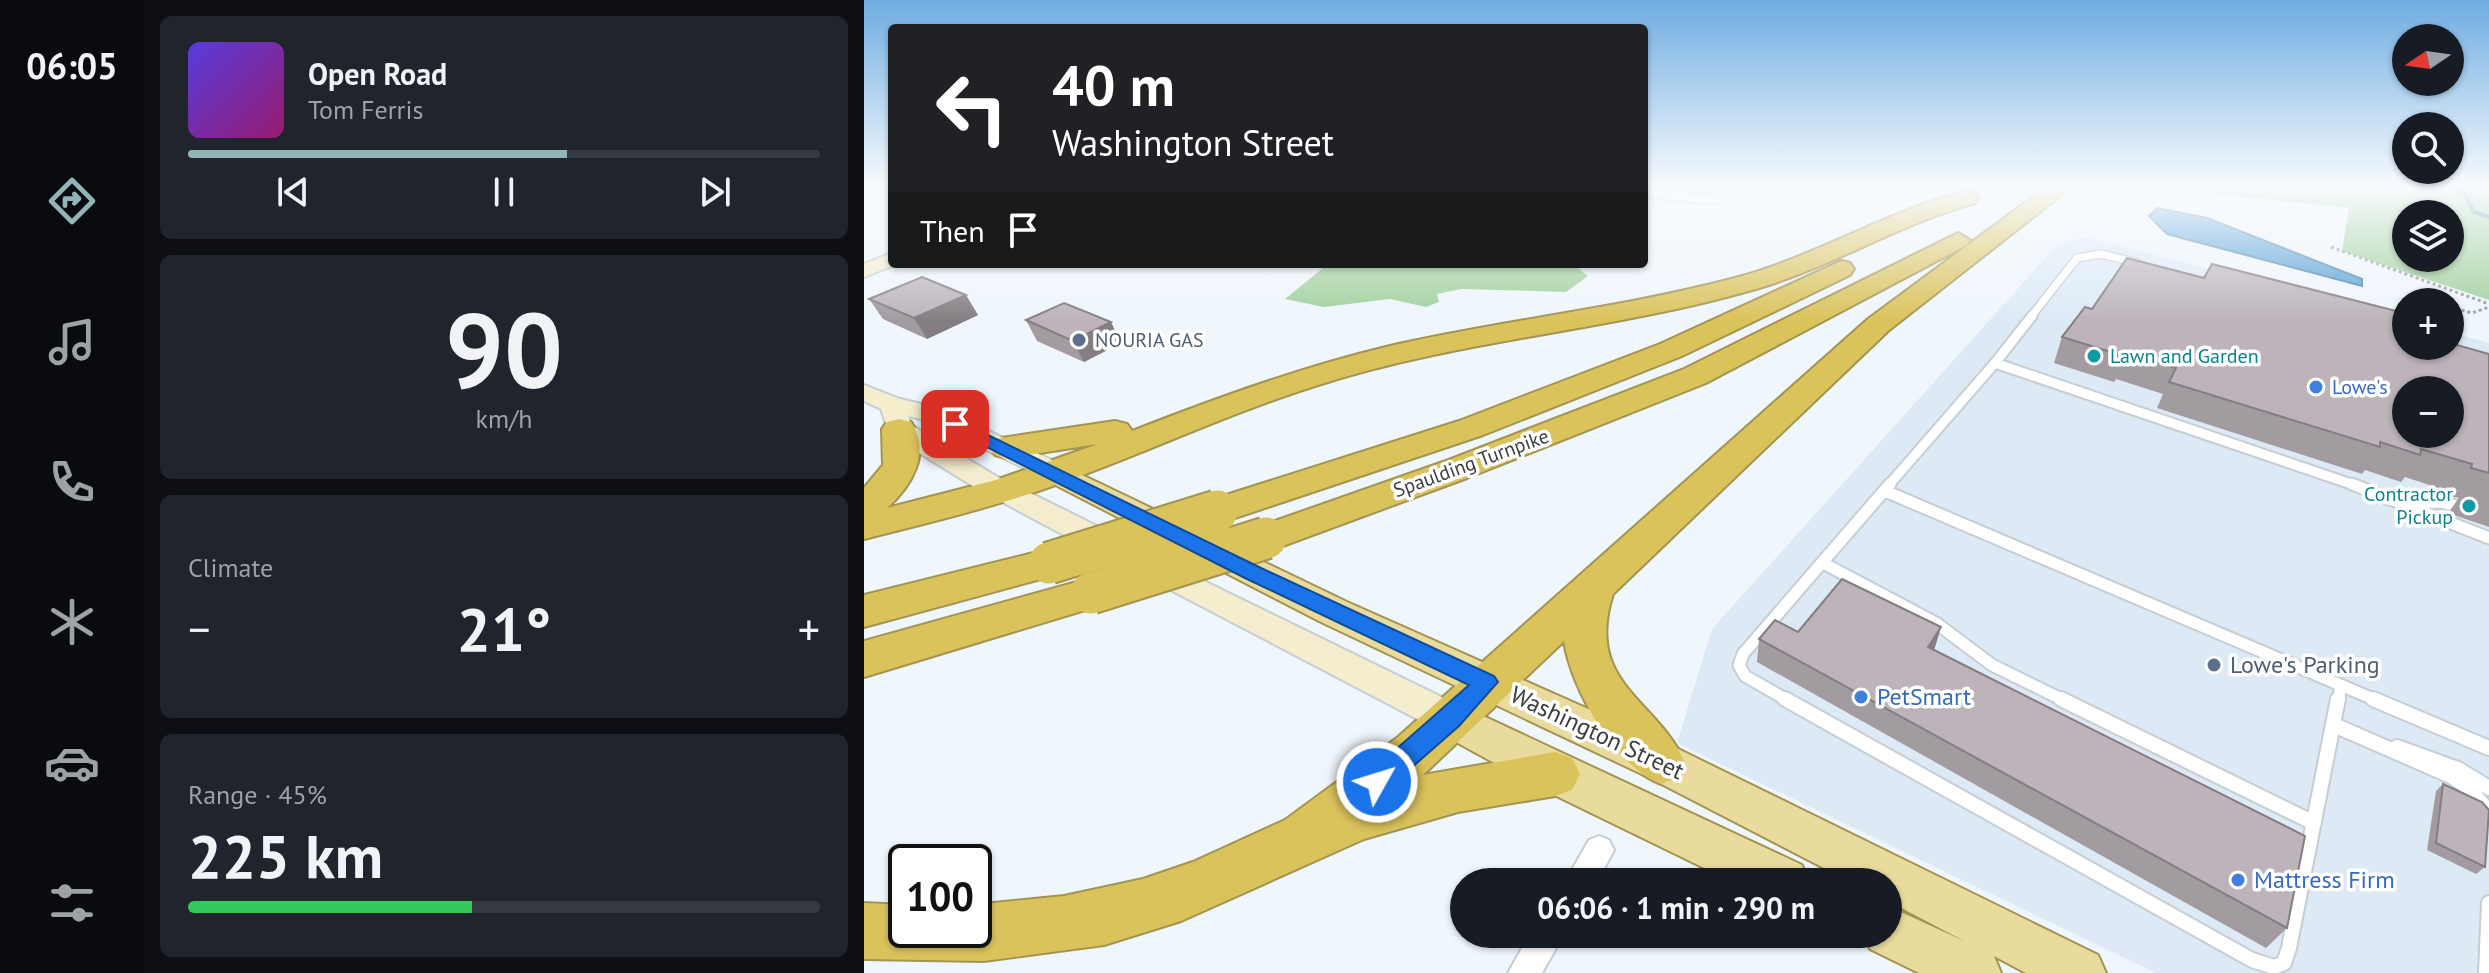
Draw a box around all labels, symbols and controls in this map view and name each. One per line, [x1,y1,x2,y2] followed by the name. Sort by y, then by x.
[2392,24,2464,96] north arrow
[2392,24,2464,448] map controls
[26,42,118,89] text: 06:05
[1052,49,1175,121] text: 40 m
[308,54,447,93] text: Open Road
[920,56,1024,160] icon: left
[308,93,423,126] text: Tom Ferris
[2392,112,2464,184] button: search
[1052,119,1334,166] text: Washington Street
[271,170,315,214] icon: previous
[482,170,526,214] icon: pause
[693,170,737,214] icon: next
[44,173,100,229] icon: directions
[2392,200,2464,272] button: layers
[1001,208,1045,252] icon: arrive
[920,211,985,250] text: Then
[445,282,563,417] text: 90
[2392,288,2464,360] button: +
[44,314,100,370] icon: music
[1095,327,1204,353] place label: NOURIA GAS
[1070,331,1088,349] marker: NOURIA GAS
[2110,343,2259,369] place label: Lawn and Garden
[2085,347,2103,365] marker: Lawn and Garden
[2332,374,2388,400] place label: Lowe's
[2392,376,2464,448] button: −
[2307,378,2325,396] marker: Lowe's
[921,390,989,458] pin
[476,402,533,435] text: km/h
[933,402,977,446] icon: arrive
[1390,423,1552,503] street label: Spaulding Turnpike
[44,454,100,510] icon: phone
[2364,481,2453,530] place label: Contractor Pickup
[2460,497,2478,515] marker: Contractor Pickup
[188,551,273,584] text: Climate
[457,590,551,668] text: 21°
[44,594,100,650] icon: climate
[188,600,210,657] text: −
[798,600,820,657] text: +
[2230,649,2380,680] place label: Lowe's Parking
[2205,656,2223,674] marker: Lowe's Parking
[1505,679,1689,786] street label: Washington Street
[1877,681,1971,712] place label: PetSmart
[1852,688,1870,706] marker: PetSmart
[44,735,100,791] icon: car
[1335,740,1419,824] position arrow
[188,778,327,811] text: Range · 45%
[188,817,383,895] text: 225 km
[888,844,992,948] speed limit sign: 100
[2254,864,2395,895] place label: Mattress Firm
[2229,871,2247,889] marker: Mattress Firm
[44,875,100,931] icon: filters
[1537,888,1815,927] text: 06:06 · 1 min · 290 m

